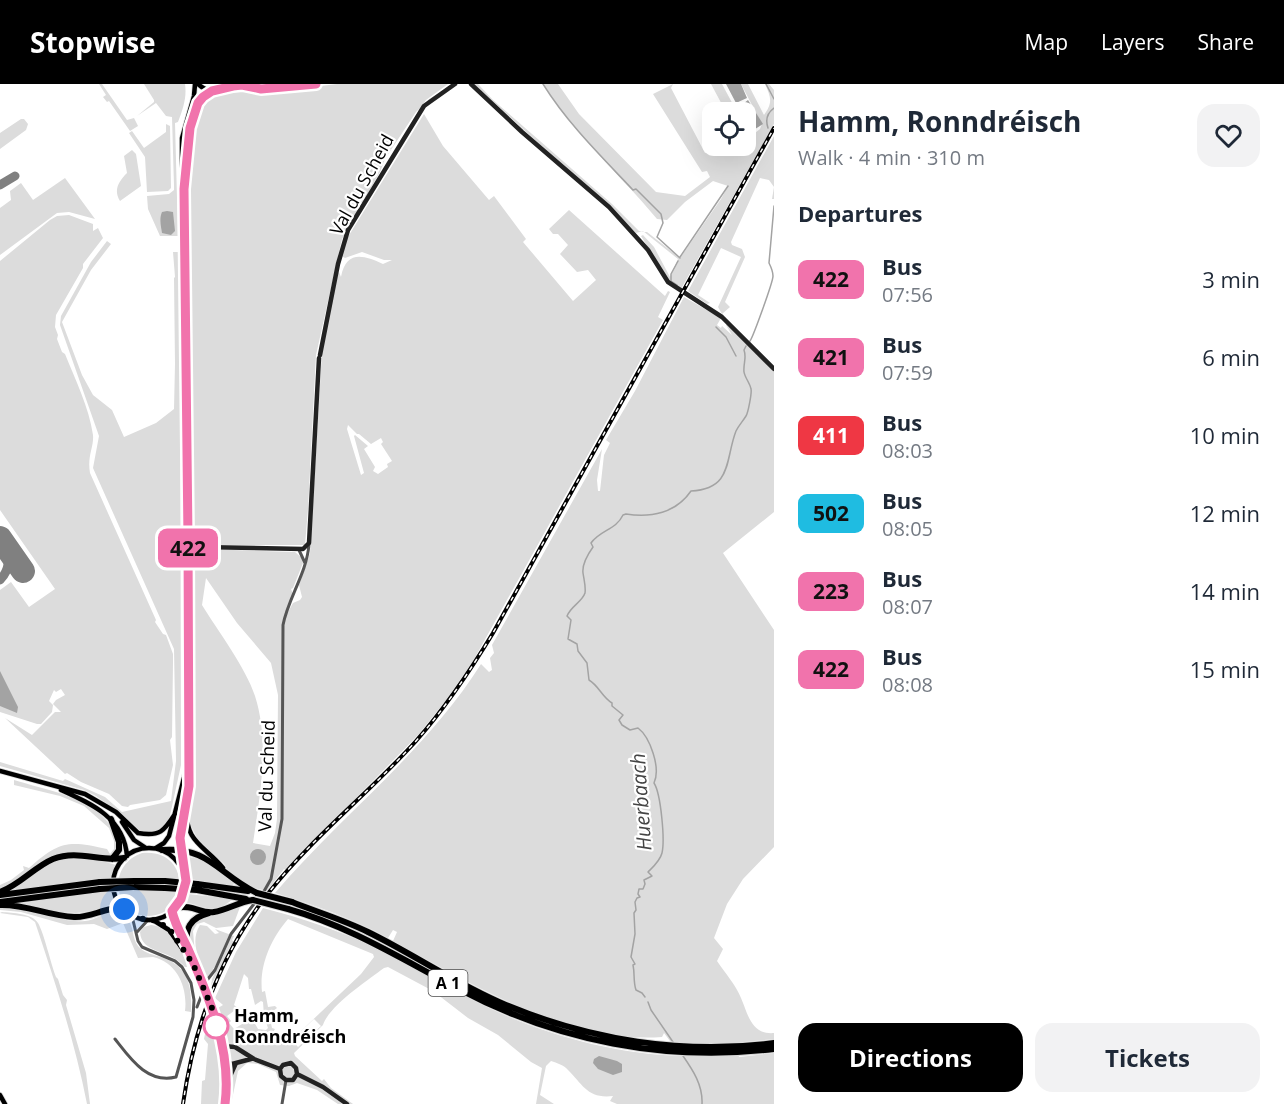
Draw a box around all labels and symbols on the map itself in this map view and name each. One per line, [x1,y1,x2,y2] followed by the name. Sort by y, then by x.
[324,130,399,239] street label: Val du Scheid
[154,528,222,568] line badge: 422
[252,720,280,832] street label: Val du Scheid
[624,752,657,852] water label: Huerbaach
[109,894,139,924] your location
[428,970,468,996] road number: A 1
[234,1003,346,1048] place label: Hamm, Ronndréisch
[203,1013,229,1039] marker: Hamm, Ronndréisch

